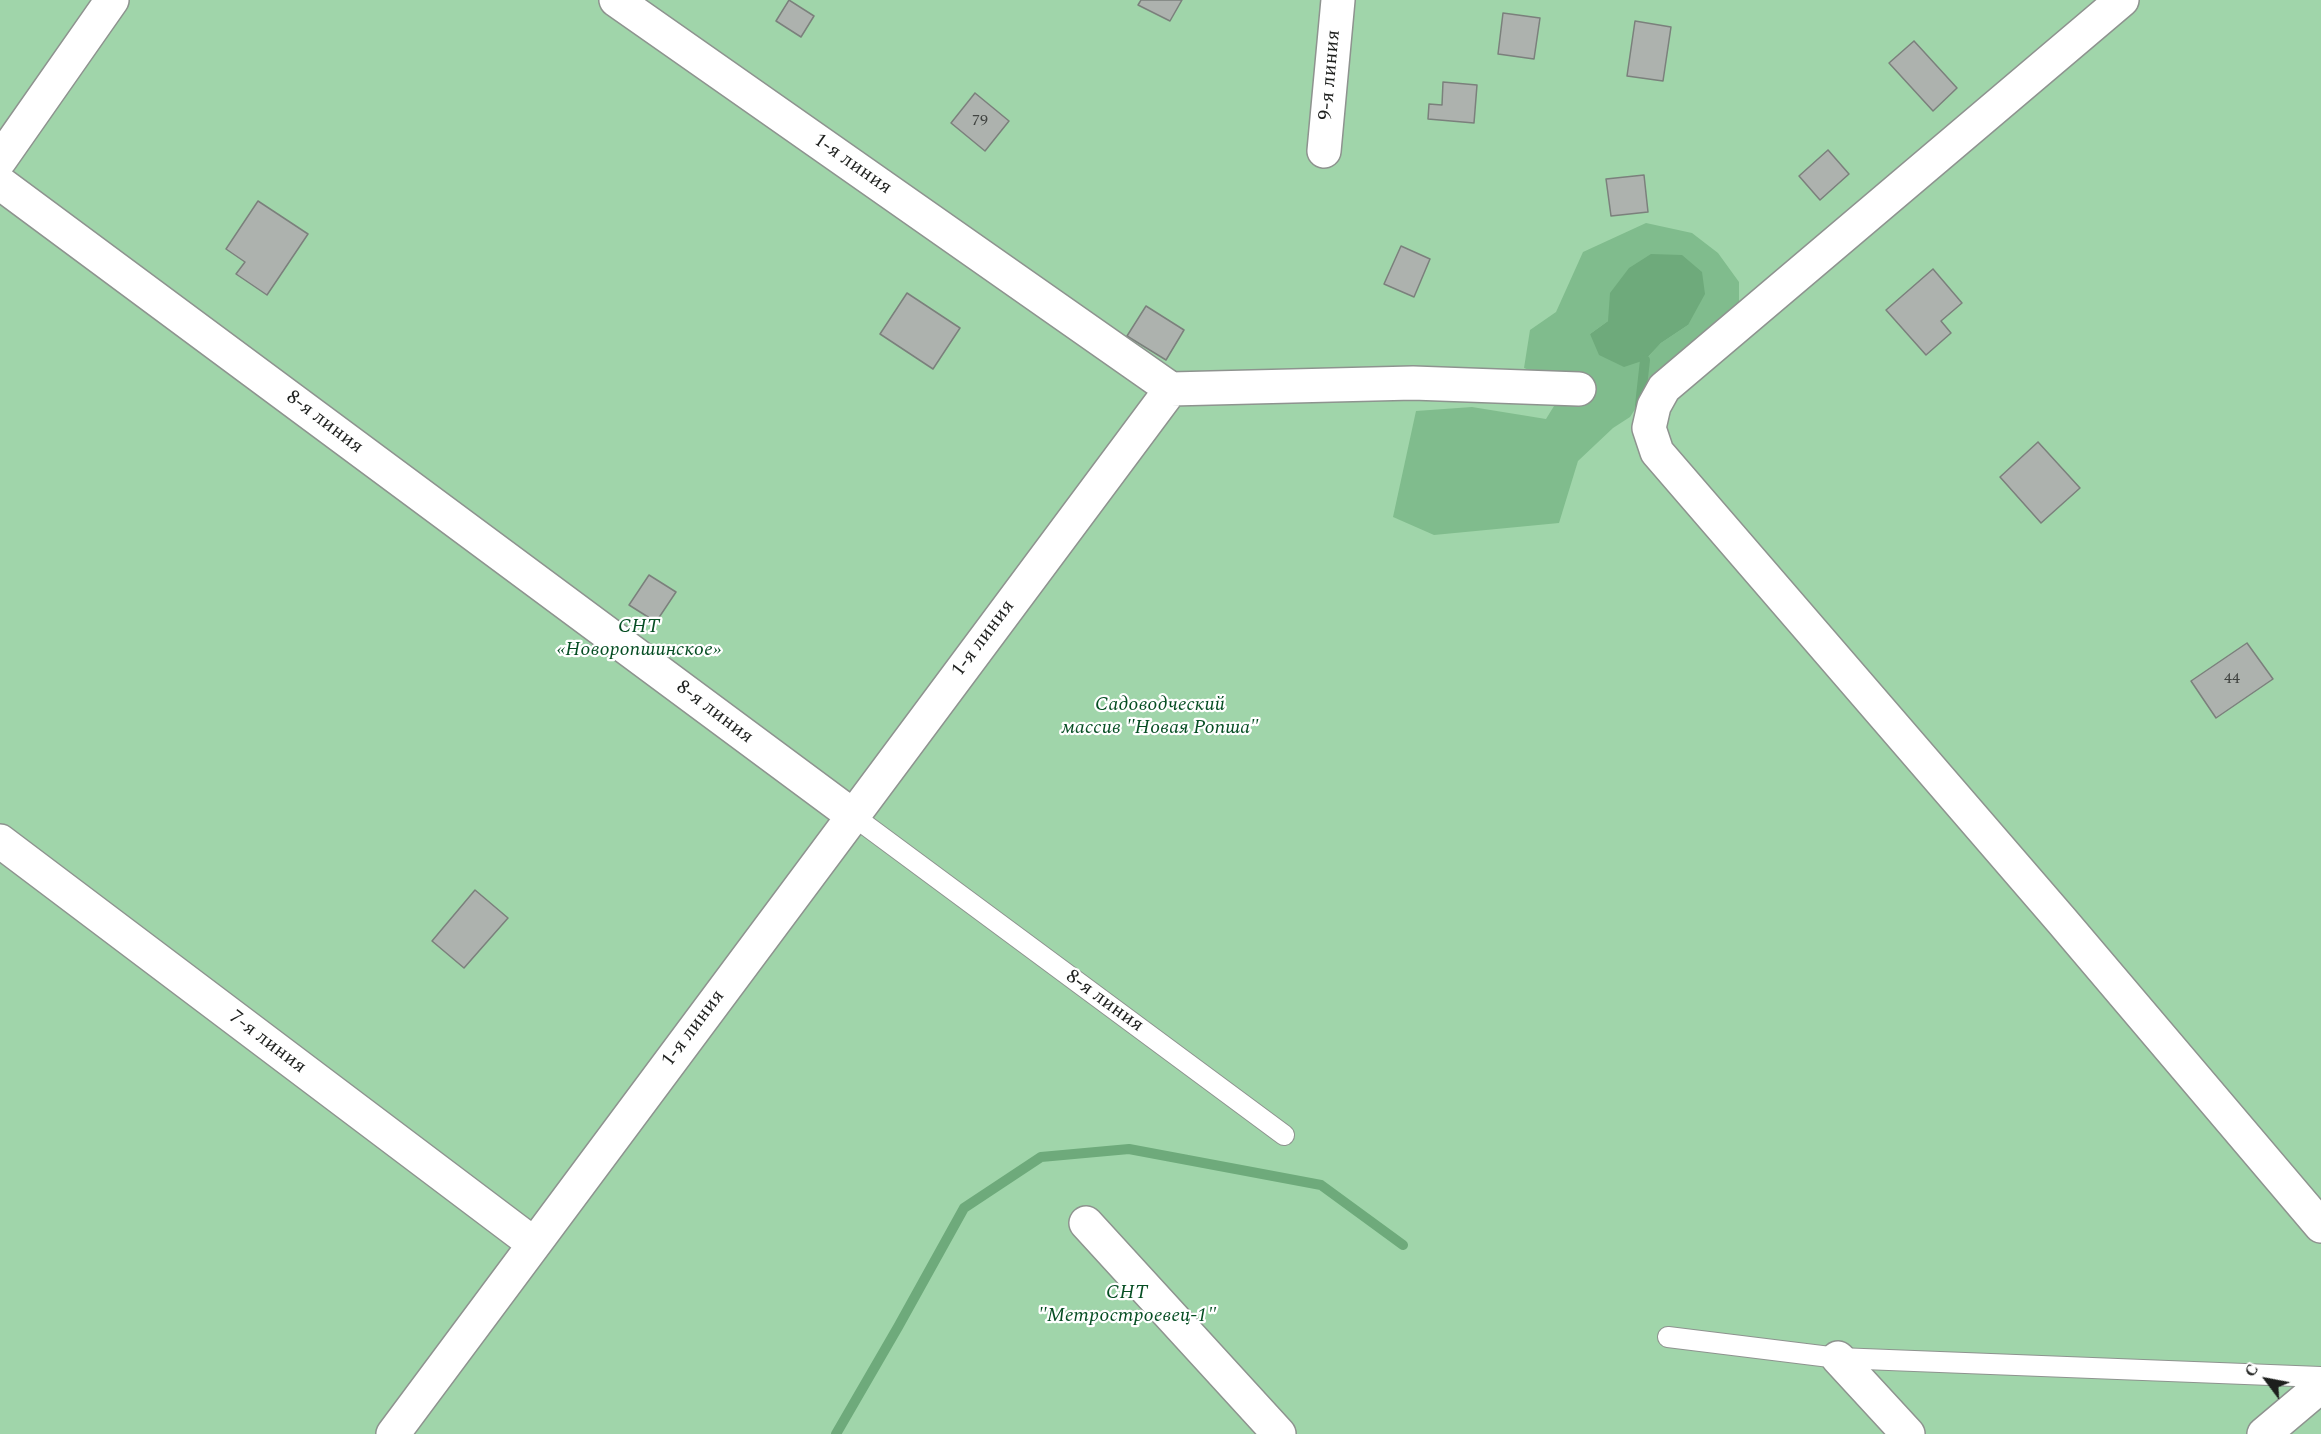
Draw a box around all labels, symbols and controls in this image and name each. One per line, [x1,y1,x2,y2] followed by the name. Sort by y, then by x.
[1315,29,1347,121] street label: 9-я линия
[972,112,988,132] house number: 79
[808,129,896,201] street label: 1-я линия
[281,386,367,460] street label: 8-я линия
[947,596,1021,682] street label: 1-я линия
[557,616,721,663] park label: СНТ «Новоропшинское»
[2224,670,2240,690] house number: 44
[671,676,757,750] street label: 8-я линия
[1062,694,1258,741] park label: Садоводческий массив "Новая Ропша"
[1060,966,1148,1038] street label: 8-я линия
[657,986,731,1072] street label: 1-я линия
[224,1006,310,1080] street label: 7-я линия
[1038,1282,1216,1329] park label: СНТ "Метростроевец-1"
[2237,1350,2297,1410] north arrow
[2239,1359,2265,1382] text: С

